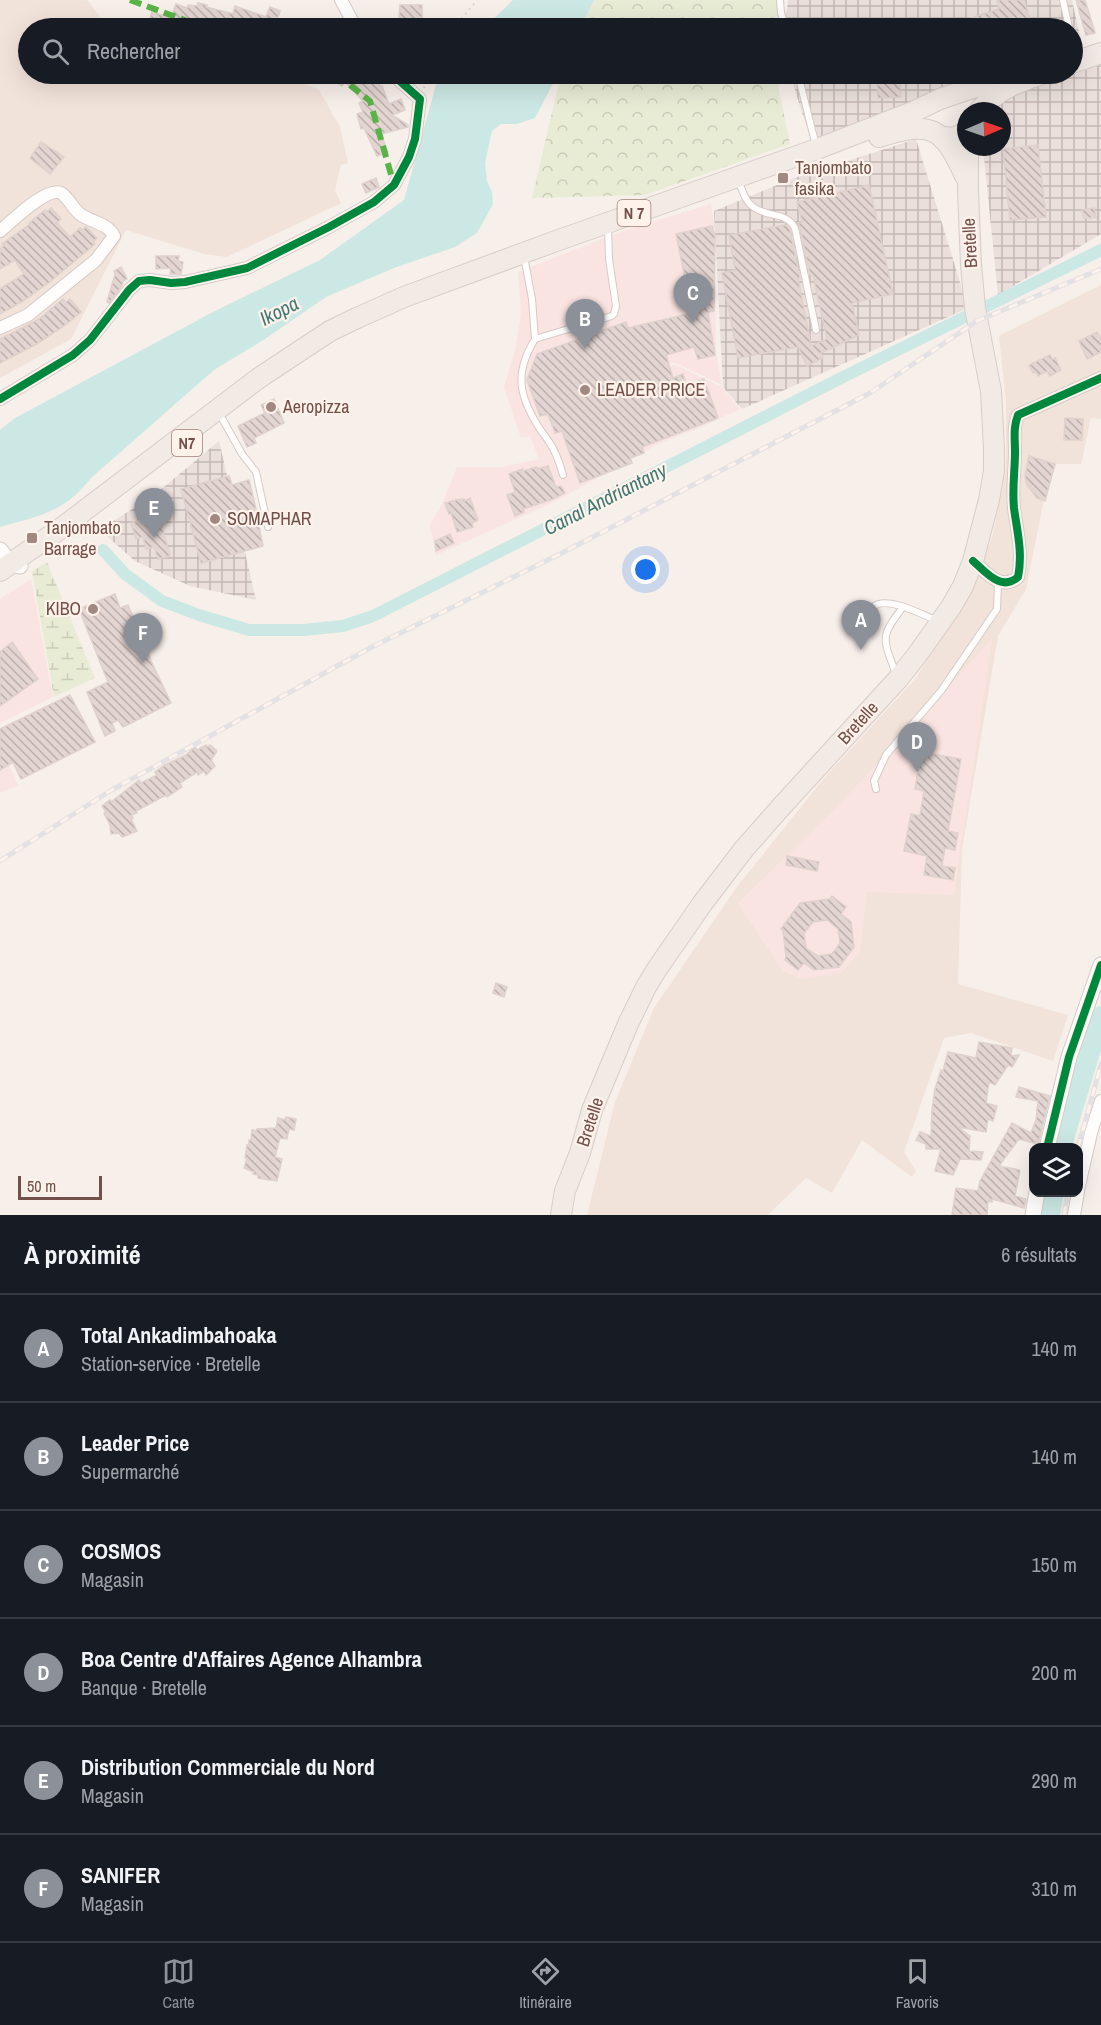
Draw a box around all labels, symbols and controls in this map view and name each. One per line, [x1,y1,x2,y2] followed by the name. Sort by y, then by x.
[18,18,1083,84] search box
[39,35,72,68] icon: search
[87,36,180,66] text: Rechercher
[957,102,1011,156] north arrow
[795,155,872,201] place label: Tanjombato fasika
[776,171,790,185] marker: Tanjombato fasika
[618,200,650,226] road number: N 7
[956,217,983,269] street label: Bretelle
[674,274,712,323] pin: C
[255,289,303,332] water label: Ikopa
[566,300,604,349] pin: B
[597,377,705,402] place label: LEADER PRICE
[578,383,592,397] marker: LEADER PRICE
[282,394,349,419] place label: Aeropizza
[264,400,278,414] marker: Aeropizza
[172,430,202,456] road number: N7
[539,456,672,541] water label: Canal Andriantany
[134,488,174,538] pin: E
[227,506,312,531] place label: SOMAPHAR
[208,512,222,526] marker: SOMAPHAR
[44,515,121,561] place label: Tanjombato Barrage
[25,531,39,545] marker: Tanjombato Barrage
[631,555,660,584] your location
[46,596,81,621] place label: KIBO
[842,600,880,650] pin: A
[86,602,100,616] marker: KIBO
[124,614,162,663] pin: F
[832,696,884,750] street label: Bretelle
[898,722,936,772] pin: D
[570,1094,609,1150] street label: Bretelle
[1029,1143,1083,1197] map controls
[1029,1143,1083,1197] button: layers
[18,1173,102,1200] scale bar
[27,1175,56,1197] text: 50 m
[24,1237,141,1272] text: À proximité
[1001,1241,1077,1268] text: 6 résultats
[81,1320,277,1350] text: Total Ankadimbahoaka
[38,1335,49,1362] text: A
[1031,1335,1077,1362] text: 140 m
[81,1350,261,1377] text: Station-service · Bretelle
[81,1428,189,1458] text: Leader Price
[38,1443,49,1470] text: B
[1031,1443,1077,1470] text: 140 m
[81,1458,179,1485] text: Supermarché
[81,1536,161,1566] text: COSMOS
[38,1551,49,1578] text: C
[1031,1551,1077,1578] text: 150 m
[81,1566,144,1593] text: Magasin
[81,1644,422,1674] text: Boa Centre d'Affaires Agence Alhambra
[38,1659,49,1686] text: D
[1031,1659,1077,1686] text: 200 m
[81,1674,207,1701] text: Banque · Bretelle
[81,1752,375,1782] text: Distribution Commerciale du Nord
[38,1767,49,1794] text: E
[1031,1767,1077,1794] text: 290 m
[81,1782,144,1809] text: Magasin
[81,1860,160,1890] text: SANIFER
[38,1875,49,1902] text: F
[1031,1875,1077,1902] text: 310 m
[81,1890,144,1917] text: Magasin
[162,1955,195,2013] tab: Carte
[519,1955,572,2013] tab: Itinéraire
[896,1955,939,2013] tab: Favoris

